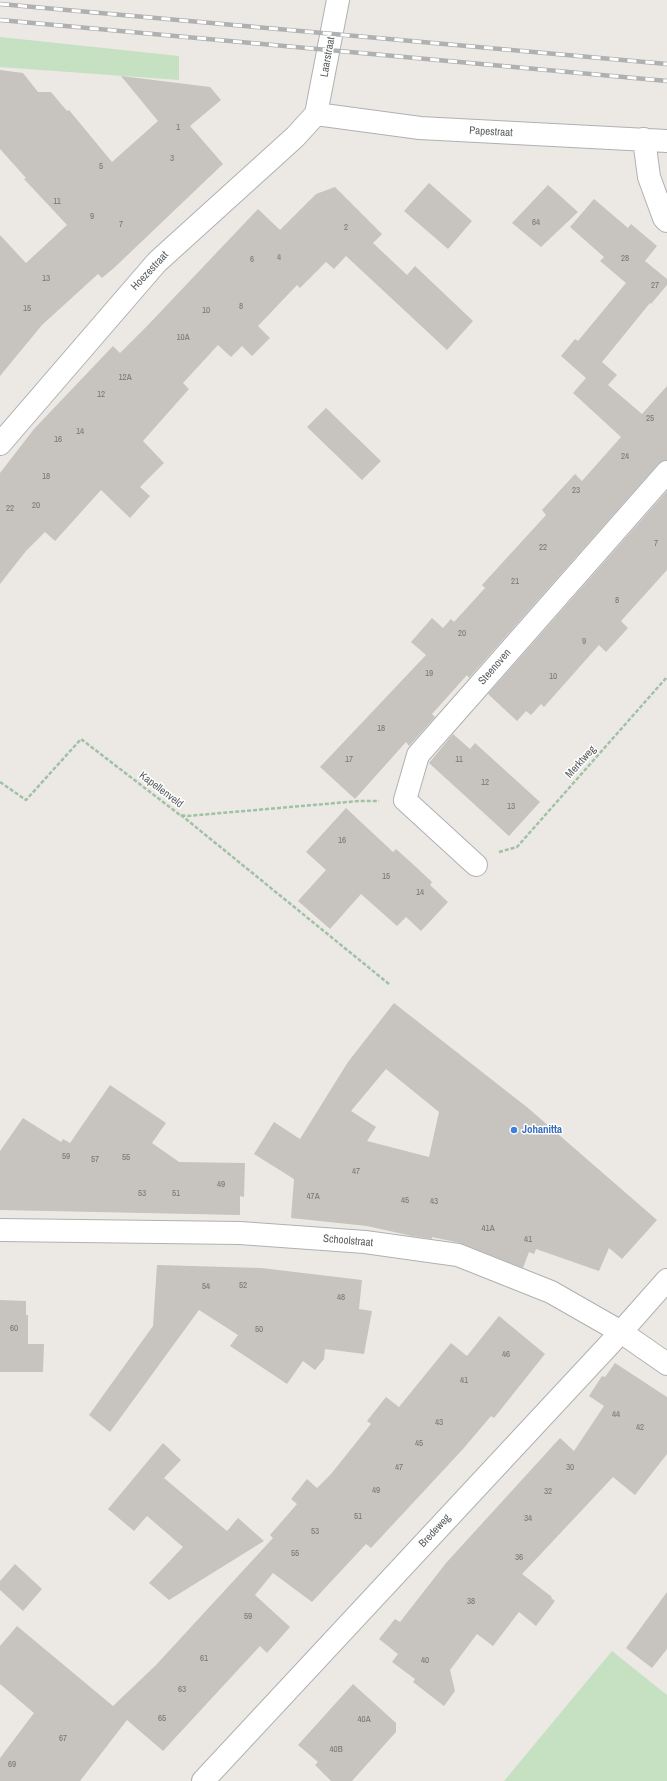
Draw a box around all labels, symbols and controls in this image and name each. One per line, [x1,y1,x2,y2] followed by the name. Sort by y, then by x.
[318,36,338,78] street label: Laarstraat
[176,123,180,133] house number: 1
[469,124,513,140] street label: Papestraat
[170,154,174,164] house number: 3
[99,162,103,172] house number: 5
[53,197,61,207] house number: 11
[90,212,94,222] house number: 9
[532,218,540,228] house number: 64
[119,220,123,230] house number: 7
[344,223,348,233] house number: 2
[129,249,171,293] street label: Hoezestraat
[277,253,281,263] house number: 4
[621,254,629,264] house number: 28
[250,255,254,265] house number: 6
[42,274,50,284] house number: 13
[651,281,659,291] house number: 27
[239,302,243,312] house number: 8
[23,304,31,314] house number: 15
[202,306,210,316] house number: 10
[176,333,190,343] house number: 10A
[118,373,132,383] house number: 12A
[97,390,105,400] house number: 12
[646,414,654,424] house number: 25
[76,427,84,437] house number: 14
[54,435,62,445] house number: 16
[621,452,629,462] house number: 24
[42,472,50,482] house number: 18
[572,486,580,496] house number: 23
[32,501,40,511] house number: 20
[6,504,14,514] house number: 22
[654,539,658,549] house number: 7
[539,543,547,553] house number: 22
[511,577,519,587] house number: 21
[615,596,619,606] house number: 8
[458,629,466,639] house number: 20
[582,637,586,647] house number: 9
[476,646,514,688] street label: Steenoven
[425,669,433,679] house number: 19
[549,672,557,682] house number: 10
[377,724,385,734] house number: 18
[563,743,599,781] street label: Merktweg
[345,755,353,765] house number: 17
[455,755,463,765] house number: 11
[136,769,186,811] street label: Kapellenveld
[481,778,489,788] house number: 12
[507,802,515,812] house number: 13
[338,836,346,846] house number: 16
[382,872,390,882] house number: 15
[416,888,424,898] house number: 14
[522,1123,562,1137] place label: Johanitta
[509,1125,519,1135] marker: Johanitta
[62,1152,70,1162] house number: 59
[122,1153,130,1163] house number: 55
[91,1155,99,1165] house number: 57
[352,1167,360,1177] house number: 47
[217,1180,225,1190] house number: 49
[138,1189,146,1199] house number: 53
[172,1189,180,1199] house number: 51
[306,1192,320,1202] house number: 47A
[401,1196,409,1206] house number: 45
[430,1197,438,1207] house number: 43
[481,1224,495,1234] house number: 41A
[322,1232,374,1250] street label: Schoolstraat
[524,1235,532,1245] house number: 41
[239,1281,247,1291] house number: 52
[202,1282,210,1292] house number: 54
[337,1293,345,1303] house number: 48
[10,1324,18,1334] house number: 60
[255,1325,263,1335] house number: 50
[502,1350,510,1360] house number: 46
[460,1376,468,1386] house number: 41
[612,1410,620,1420] house number: 44
[435,1418,443,1428] house number: 43
[636,1423,644,1433] house number: 42
[415,1439,423,1449] house number: 45
[395,1463,403,1473] house number: 47
[566,1463,574,1473] house number: 30
[372,1486,380,1496] house number: 49
[544,1487,552,1497] house number: 32
[354,1512,362,1522] house number: 51
[416,1512,454,1550] street label: Bredeweg
[524,1514,532,1524] house number: 34
[311,1527,319,1537] house number: 53
[291,1549,299,1559] house number: 55
[515,1553,523,1563] house number: 36
[467,1597,475,1607] house number: 38
[244,1612,252,1622] house number: 59
[200,1654,208,1664] house number: 61
[421,1656,429,1666] house number: 40
[178,1685,186,1695] house number: 63
[158,1714,166,1724] house number: 65
[357,1715,371,1725] house number: 40A
[59,1734,67,1744] house number: 67
[329,1745,343,1755] house number: 40B
[8,1760,16,1770] house number: 69

